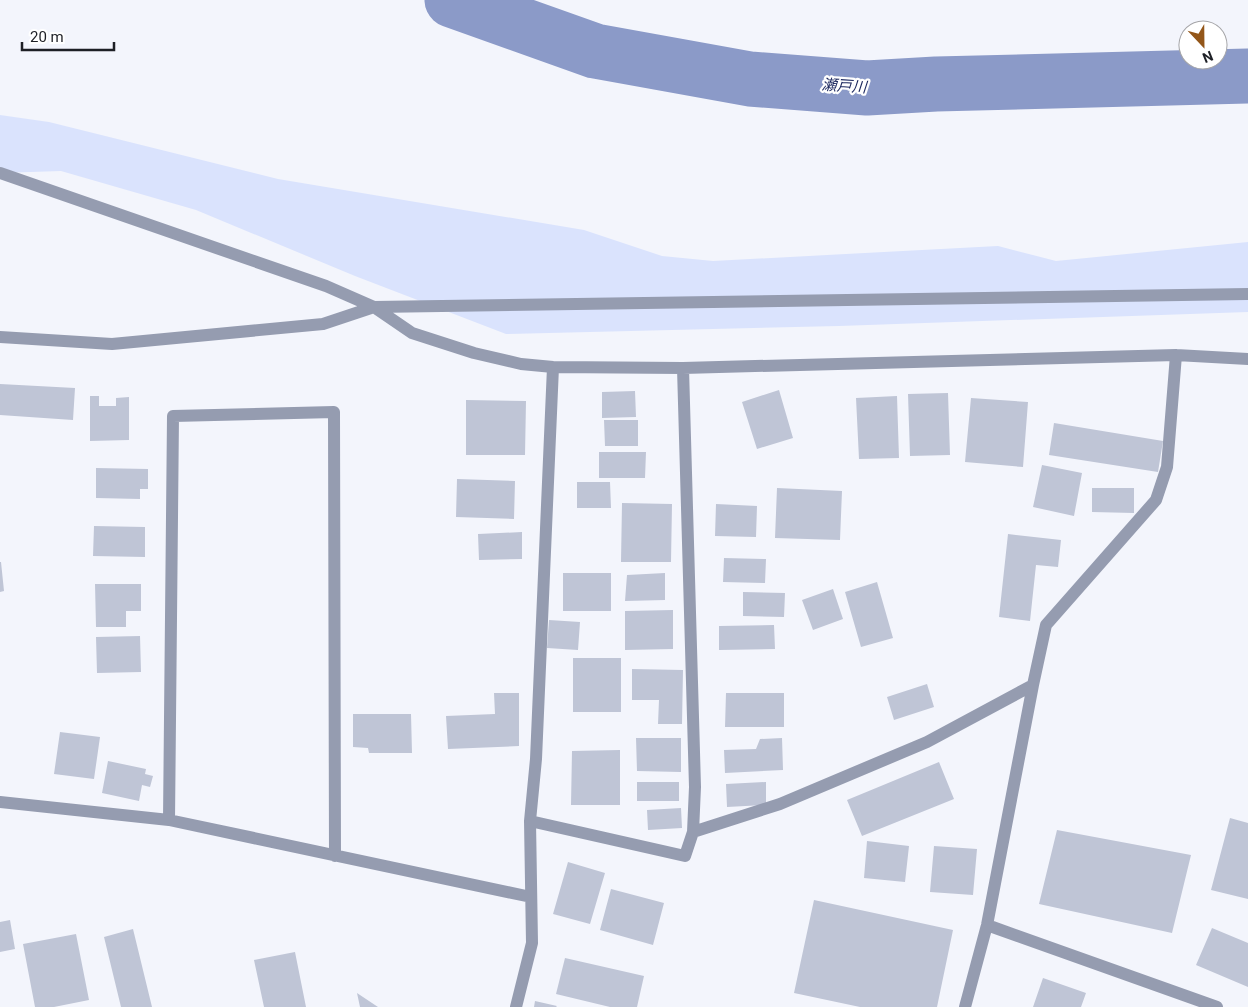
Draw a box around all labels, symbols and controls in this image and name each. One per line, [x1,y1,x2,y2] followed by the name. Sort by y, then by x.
[22,20,115,52] scale bar
[1178,20,1228,70] north arrow
[30,28,64,46] text: 20 m
[1200,48,1215,66] text: N
[821,75,869,97] water label: 瀬戸川

